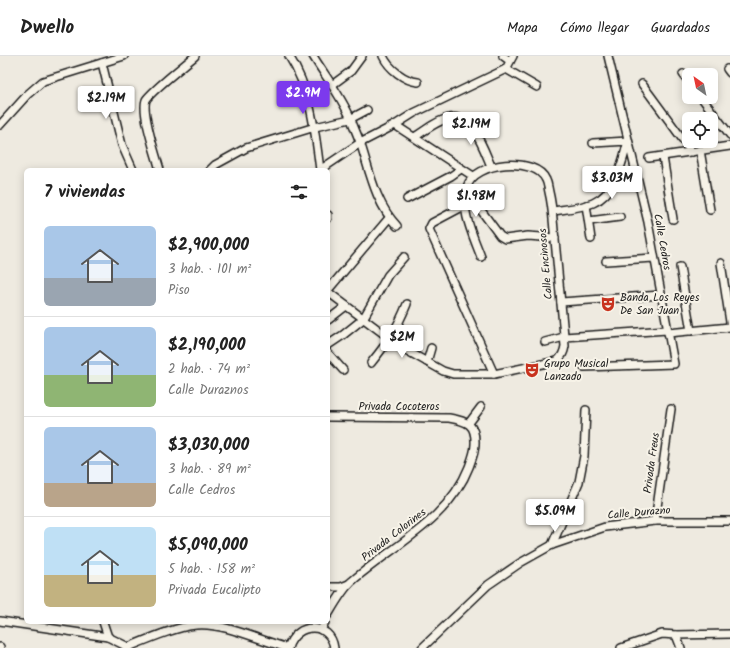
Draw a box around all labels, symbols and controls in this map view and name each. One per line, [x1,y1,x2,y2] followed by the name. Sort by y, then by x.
[20,13,74,43] text: Dwello
[507,17,538,39] text: Mapa
[560,17,629,39] text: Cómo llegar
[651,17,710,39] text: Guardados
[682,68,718,104] north arrow
[682,68,718,148] map controls
[275,81,331,115] pin: $2.9M
[286,83,320,104] text: $2.9M
[73,86,139,120] pin: $2.19M
[87,88,125,109] text: $2.19M
[438,112,504,146] pin: $2.19M
[682,112,718,148] button: locate
[452,114,490,135] text: $2.19M
[579,166,645,200] pin: $3.03M
[591,168,633,189] text: $3.03M
[44,179,125,206] text: 7 viviendas
[288,181,310,203] icon: filters
[443,184,509,218] pin: $1.98M
[457,186,495,207] text: $1.98M
[648,212,676,272] street label: Calle Cedros
[534,227,558,300] street label: Calle Encinosos
[168,232,249,259] text: $2,900,000
[76,242,124,290] icon: home
[168,259,251,280] text: 3 hab. · 101 m²
[168,280,190,301] text: Piso
[620,289,700,320] place label: Banda Los Reyes De San Juan
[599,295,617,313] theatre icon: Banda Los Reyes De San Juan
[383,325,421,359] pin: $2M
[389,327,415,348] text: $2M
[168,332,246,359] text: $2,190,000
[76,343,124,391] icon: home
[544,355,609,386] place label: Grupo Musical Lanzado
[168,359,250,380] text: 2 hab. · 74 m²
[523,361,541,379] theatre icon: Grupo Musical Lanzado
[168,380,248,401] text: Calle Duraznos
[358,398,440,416] street label: Privada Cocoteros
[639,431,665,495] street label: Privada Freus
[168,432,249,459] text: $3,030,000
[76,443,124,491] icon: home
[168,459,251,480] text: 3 hab. · 89 m²
[168,480,235,501] text: Calle Cedros
[522,499,588,533] pin: $5.09M
[535,501,575,522] text: $5.09M
[607,501,671,525] street label: Calle Durazno
[358,504,431,566] street label: Privada Colorines
[168,532,248,559] text: $5,090,000
[76,543,124,591] icon: home
[168,559,255,580] text: 5 hab. · 158 m²
[168,580,261,601] text: Privada Eucalipto

